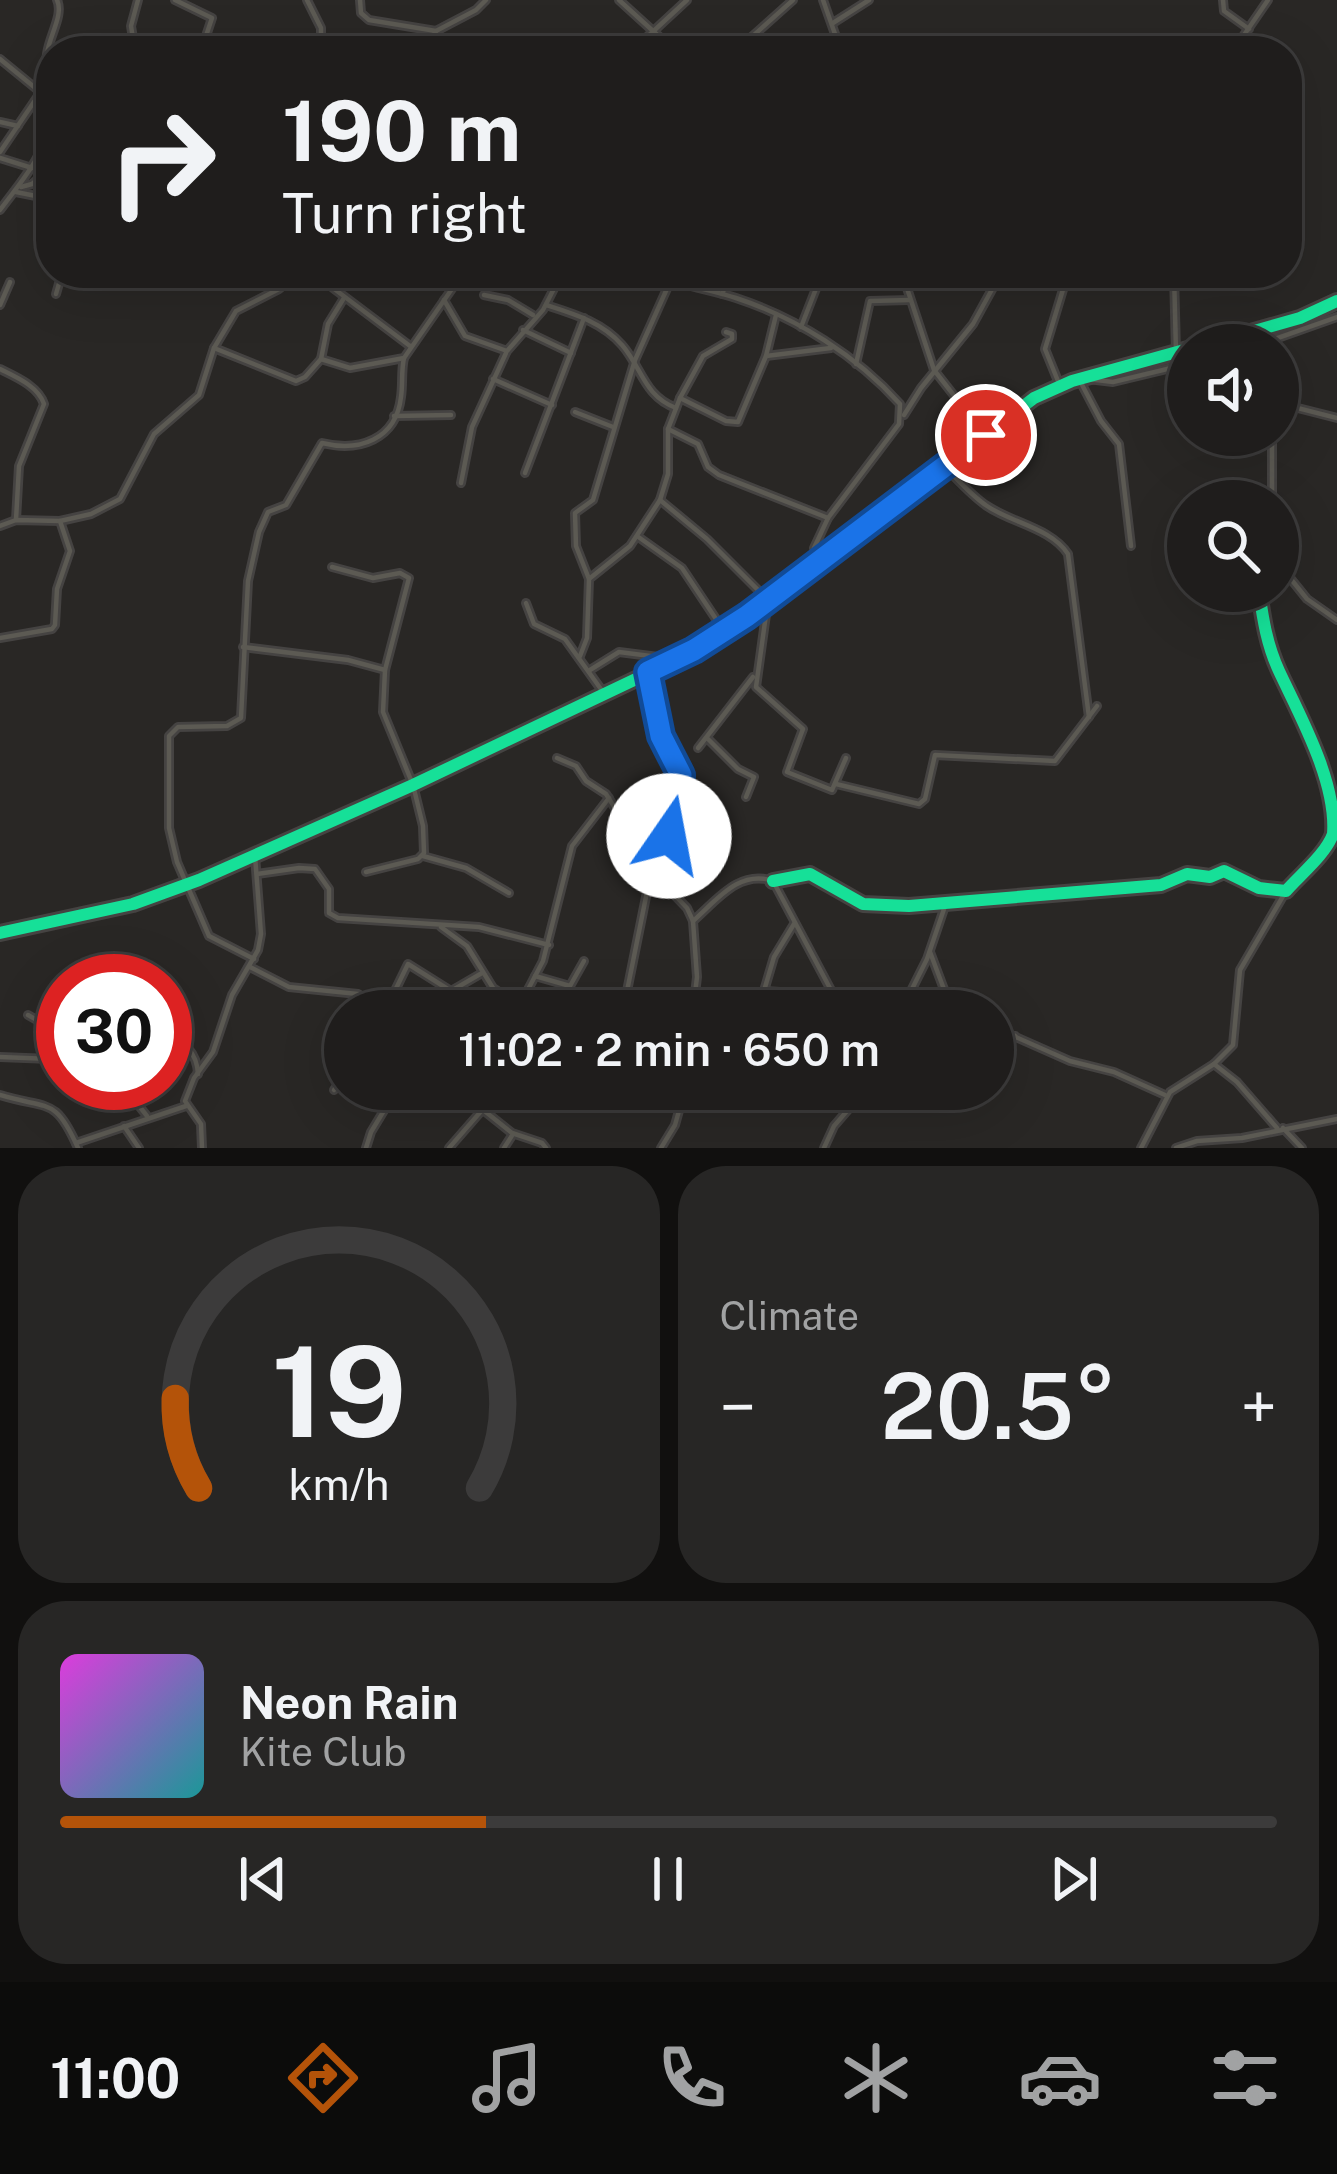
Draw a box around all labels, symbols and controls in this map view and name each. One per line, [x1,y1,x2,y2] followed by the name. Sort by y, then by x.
[282,81,521,180] text: 190 m
[84,84,240,240] icon: right
[282,182,527,245] text: Turn right
[1167,324,1299,612] map controls
[1167,324,1299,456] button: sound
[935,384,1037,486] pin
[953,402,1019,468] icon: arrive
[1167,480,1299,612] button: search
[606,773,732,899] position arrow
[36,954,192,1110] speed limit sign: 30
[458,1023,880,1076] text: 11:02 · 2 min · 650 m
[720,1293,859,1339] text: Climate
[271,1318,407,1465] text: 19
[880,1353,1116,1459] text: 20.5°
[720,1368,756,1446] text: −
[1240,1368,1277,1446] text: +
[288,1458,389,1509] text: km/h
[240,1676,458,1729] text: Neon Rain
[240,1729,406,1775] text: Kite Club
[230,1846,296,1912] icon: previous
[635,1846,701,1912] icon: pause
[1041,1846,1107,1912] icon: next
[281,2036,365,2120] icon: directions
[465,2036,549,2120] icon: music
[650,2036,734,2120] icon: phone
[834,2036,918,2120] icon: climate
[1018,2036,1102,2120] icon: car
[1203,2036,1287,2120] icon: filters
[50,2047,180,2110] text: 11:00

